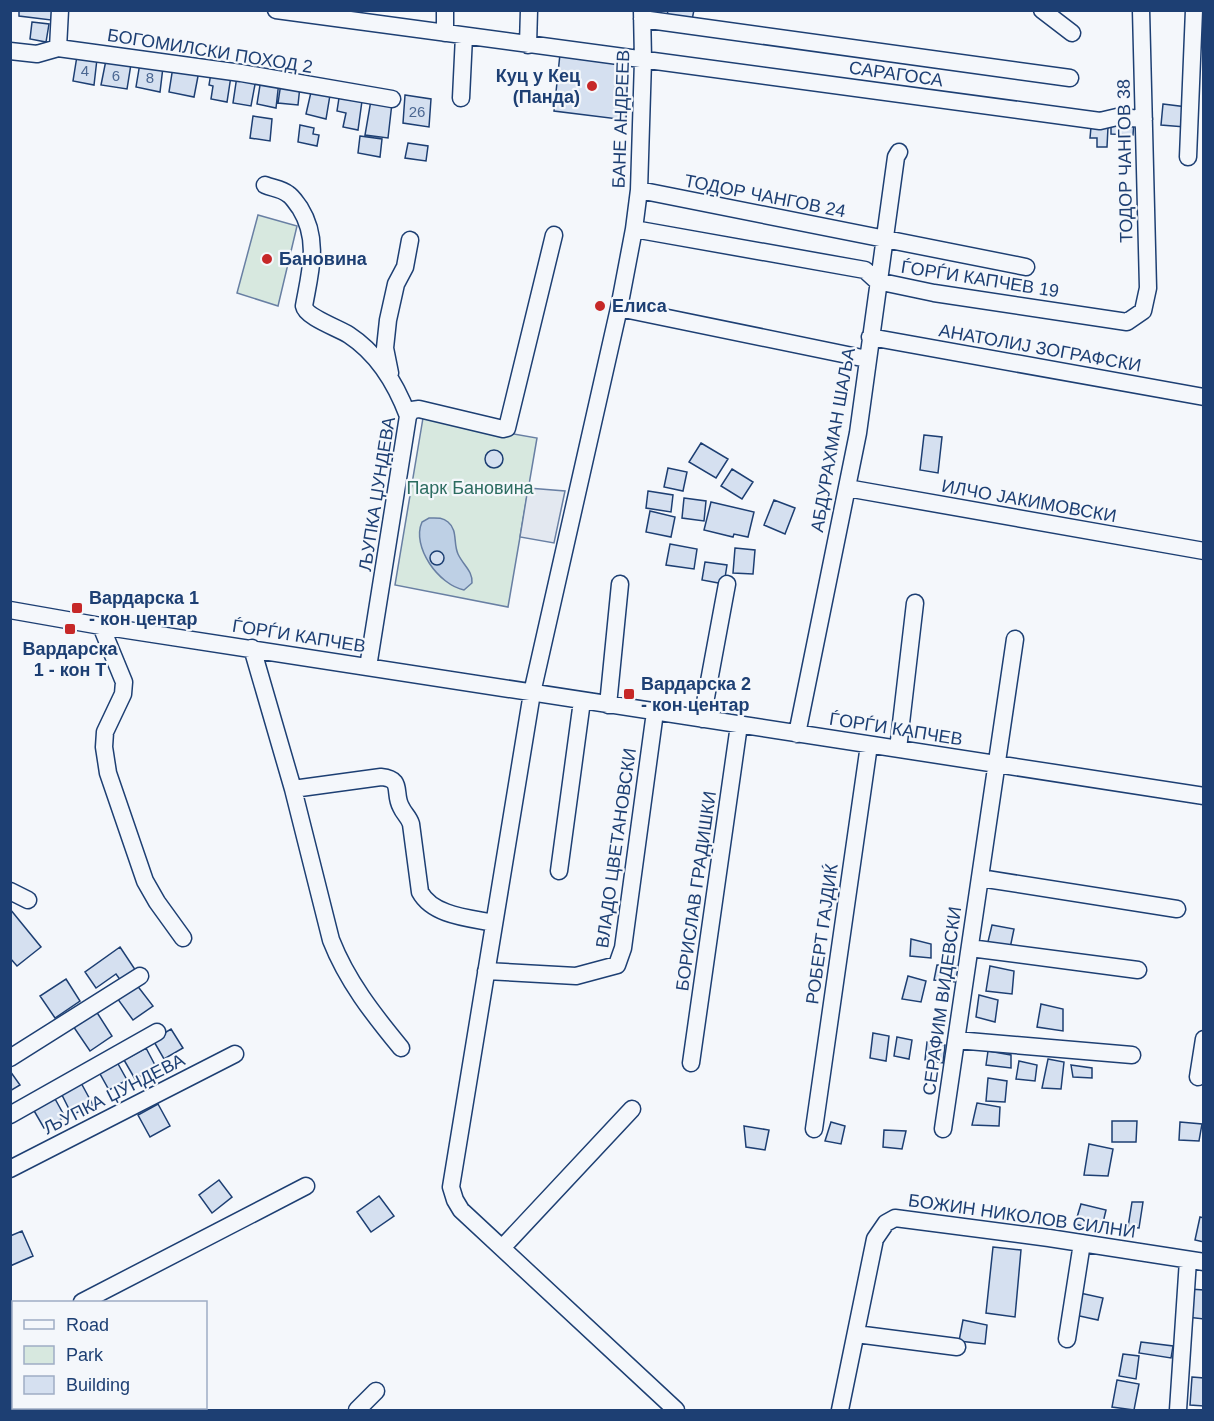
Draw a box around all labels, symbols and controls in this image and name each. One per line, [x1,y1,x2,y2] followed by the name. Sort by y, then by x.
[106,25,314,77] street label: БОГОМИЛСКИ ПОХОД 2
[609,49,633,189] street label: БАНЕ АНДРЕЕВ
[848,58,944,90] street label: САРАГОСА
[81,62,89,79] house number: 4
[496,66,580,107] place label: Куц у Кец (Панда)
[112,67,120,84] house number: 6
[146,69,154,86] house number: 8
[585,79,599,93] marker: Куц у Кец (Панда)
[1114,79,1136,243] street label: ТОДОР ЧАНГОВ 38
[409,103,425,120] house number: 26
[683,171,847,221] street label: ТОДОР ЧАНГОВ 24
[279,249,368,269] place label: Бановина
[260,252,274,266] marker: Бановина
[900,257,1060,301] street label: ЃОРЃИ КАПЧЕВ 19
[612,296,668,316] place label: Елиса
[593,299,607,313] marker: Елиса
[937,320,1143,376] street label: АНАТОЛИЈ ЗОГРАФСКИ
[807,346,859,534] street label: АБДУРАХМАН ШАЉА
[355,415,399,573] street label: ЉУПКА ЏУНДЕВА
[940,476,1118,526] street label: ИЛЧО ЈАКИМОВСКИ
[406,478,535,498] park label: Парк Бановина
[89,588,199,629] place label: Вардарска 1 - кон центар
[70,601,84,615] marker: Вардарска 1 - кон центар
[231,616,367,656] street label: ЃОРЃИ КАПЧЕВ
[63,622,77,636] marker: Вардарска 1 - кон Т
[22,639,118,680] place label: Вардарска 1 - кон Т
[641,674,751,715] place label: Вардарска 2 - кон центар
[622,687,636,701] marker: Вардарска 2 - кон центар
[828,709,964,749] street label: ЃОРЃИ КАПЧЕВ
[592,747,640,949] street label: ВЛАДО ЦВЕТАНОВСКИ
[672,790,720,992] street label: БОРИСЛАВ ГРАДИШКИ
[802,862,842,1006] street label: РОБЕРТ ГАЈДИЌ
[919,905,965,1097] street label: СЕРАФИМ ВИДЕВСКИ
[40,1050,188,1138] street label: ЉУПКА ЏУНДЕВА
[907,1190,1137,1242] street label: БОЖИН НИКОЛОВ СИЛНИ
[12,1301,207,1409] legend
[66,1315,109,1335] text: Road
[66,1345,104,1365] text: Park
[66,1375,130,1395] text: Building

